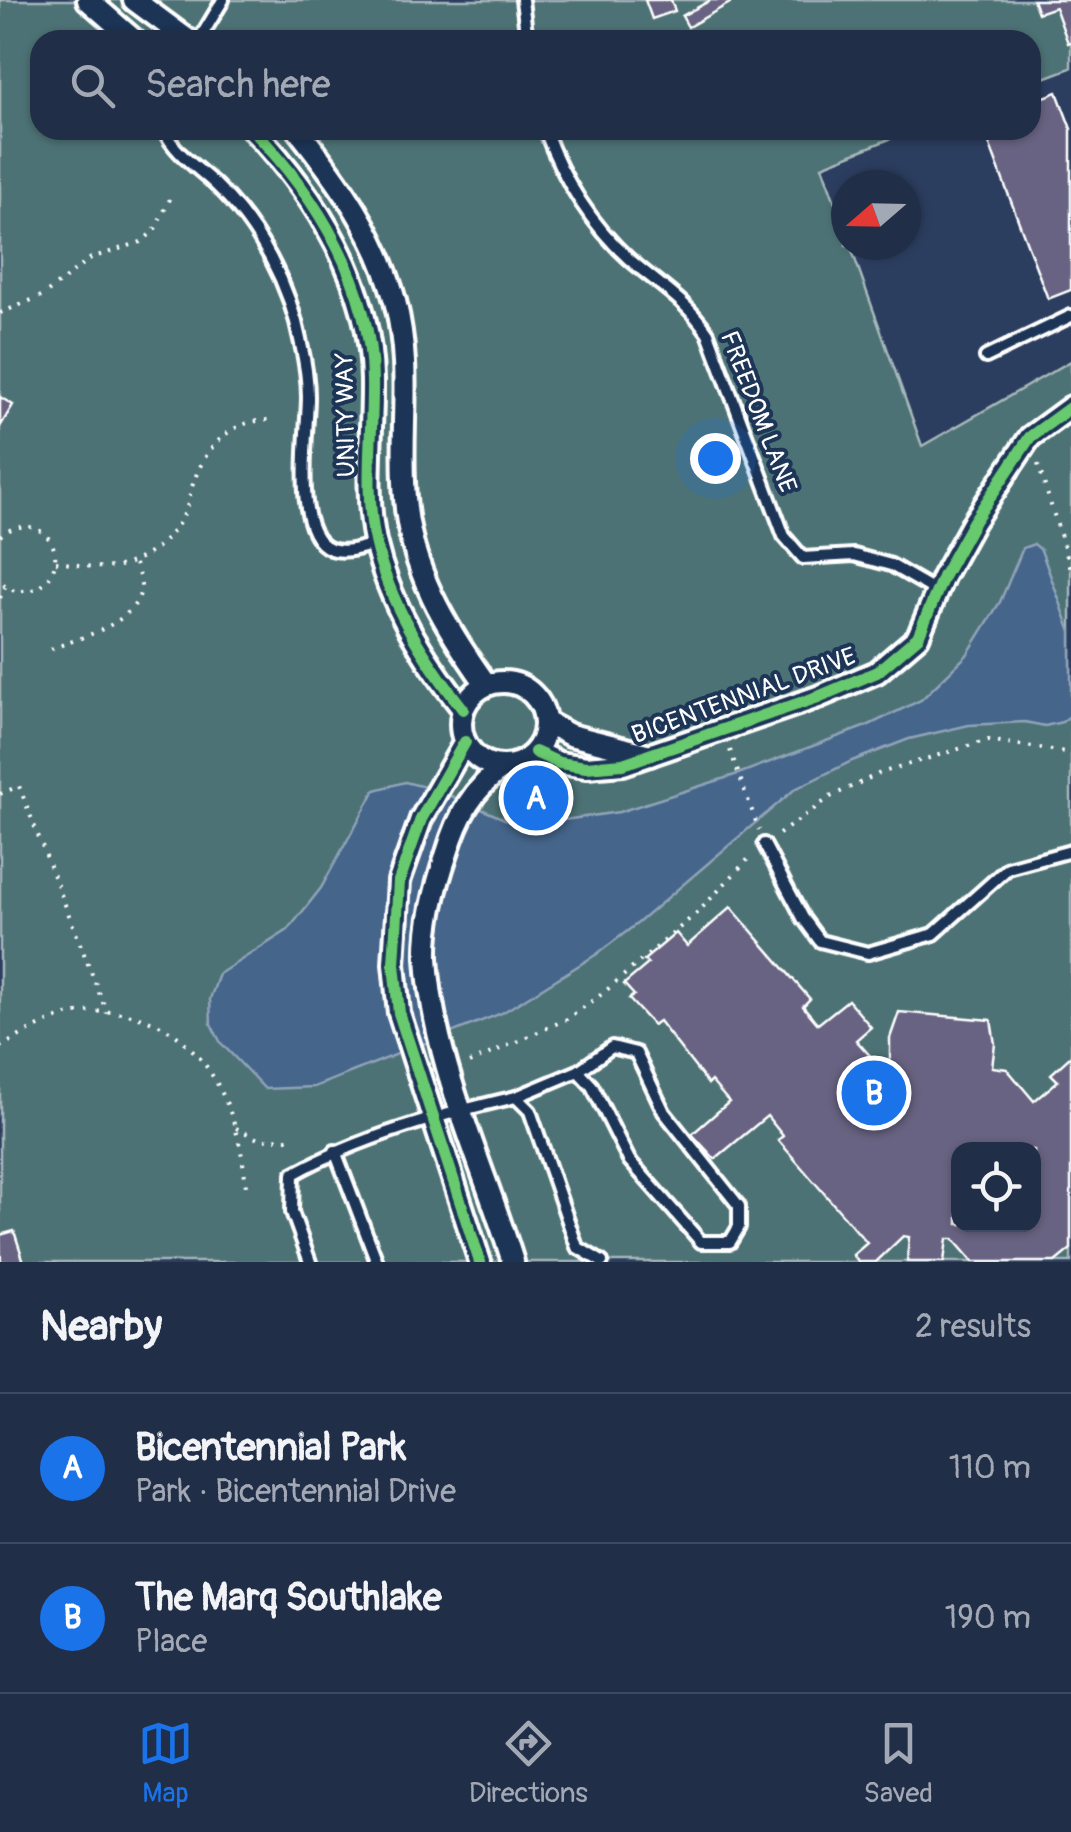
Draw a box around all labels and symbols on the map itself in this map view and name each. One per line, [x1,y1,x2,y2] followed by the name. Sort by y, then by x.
[831,170,921,260] north arrow
[713,327,803,497] street label: FREEDOM LANE
[329,352,363,478] street label: UNITY WAY
[690,433,741,484] your location
[628,641,860,751] street label: BICENTENNIAL DRIVE
[504,760,568,836] pin: A
[842,1056,906,1130] pin: B

